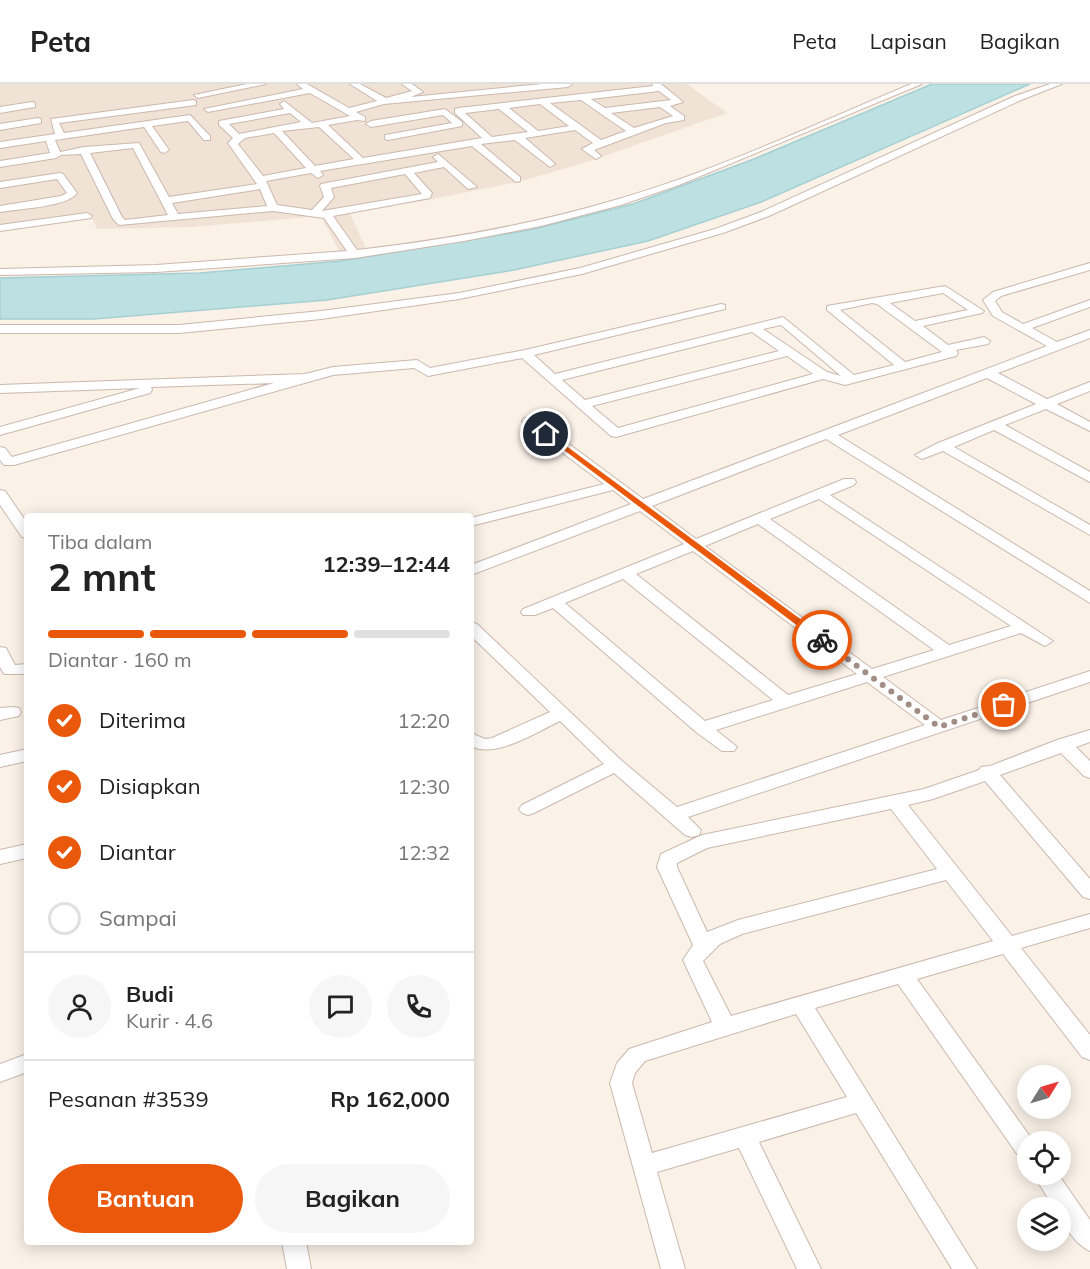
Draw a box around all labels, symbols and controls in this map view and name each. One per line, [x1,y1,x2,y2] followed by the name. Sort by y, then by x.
[30,24,91,59] text: Peta
[792,28,837,54] text: Peta
[870,28,947,54] text: Lapisan
[980,28,1060,54] text: Bagikan
[520,408,571,459] pin
[529,417,562,450] icon: home
[48,529,152,554] text: Tiba dalam
[322,550,450,578] text: 12:39–12:44
[48,552,155,601] text: 2 mnt
[792,610,852,670] courier
[806,624,839,657] icon: bike
[48,647,192,672] text: Diantar · 160 m
[978,679,1029,730] pin
[987,688,1020,721] icon: bag
[48,704,81,737] icon: check
[99,706,186,734] text: Diterima
[397,708,450,733] text: 12:20
[48,770,81,803] icon: check
[99,772,201,800] text: Disiapkan
[397,774,450,799] text: 12:30
[48,836,81,869] icon: check
[99,838,176,866] text: Diantar
[397,840,450,865] text: 12:32
[99,904,177,932] text: Sampai
[48,975,111,1038] button: person
[309,975,372,1038] button: chat
[387,975,450,1038] button: phone
[126,980,174,1008] text: Budi
[126,1008,213,1033] text: Kurir · 4.6
[1017,1065,1071,1119] north arrow
[1017,1065,1071,1251] map controls
[48,1085,209,1113] text: Pesanan #3539
[330,1085,450,1113] text: Rp 162,000
[1017,1131,1071,1185] button: locate
[48,1164,243,1233] button: Bantuan
[255,1164,450,1233] button: Bagikan
[1017,1197,1071,1251] button: layers

